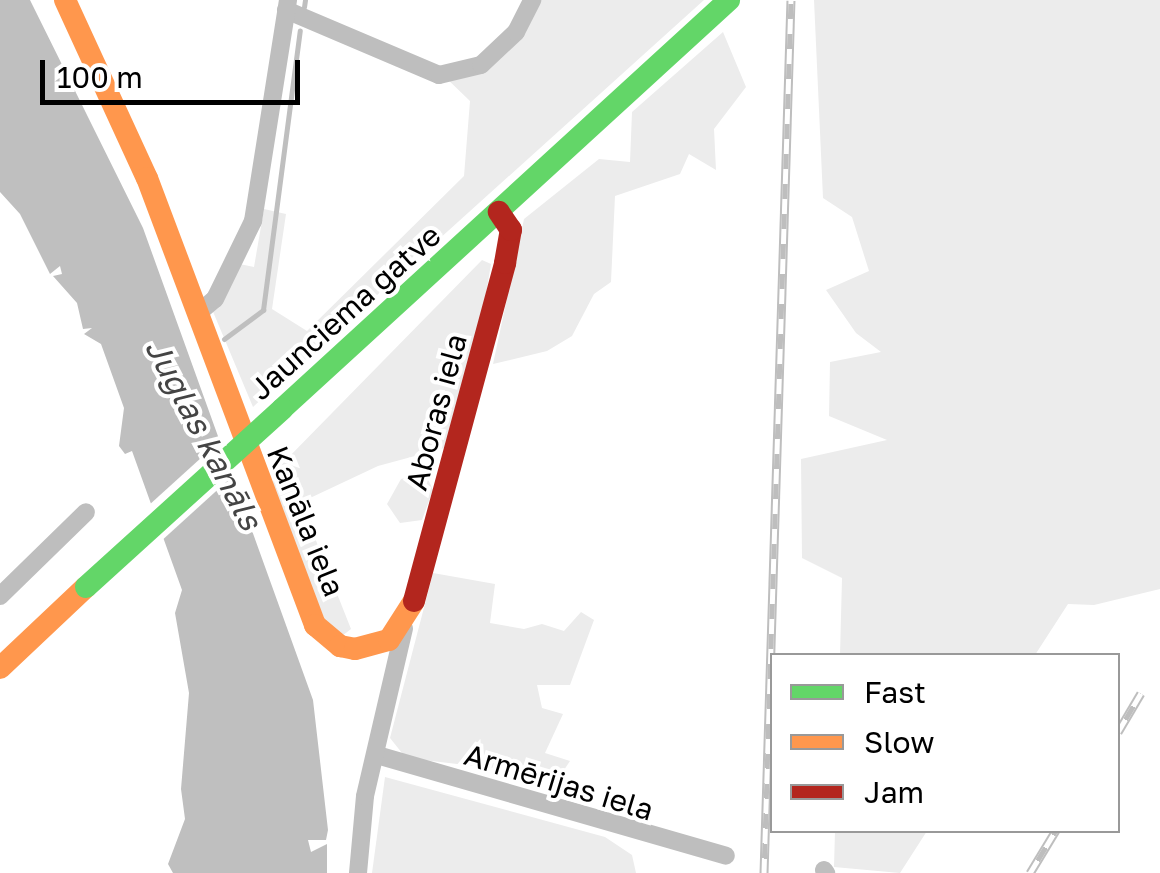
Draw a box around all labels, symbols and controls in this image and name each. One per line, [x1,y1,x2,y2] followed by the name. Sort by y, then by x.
[45,40,305,102] scale bar
[57,59,143,95] text: 100 m
[242,217,448,407] street label: Jaunciema gatve
[398,330,474,494] street label: Aboras iela
[138,332,270,536] water label: Juglas kanāls
[260,441,352,601] street label: Kanāla iela
[770,653,1120,833] legend
[864,674,926,710] text: Fast
[864,724,935,760] text: Slow
[460,736,658,828] street label: Armērijas iela
[864,774,924,810] text: Jam

